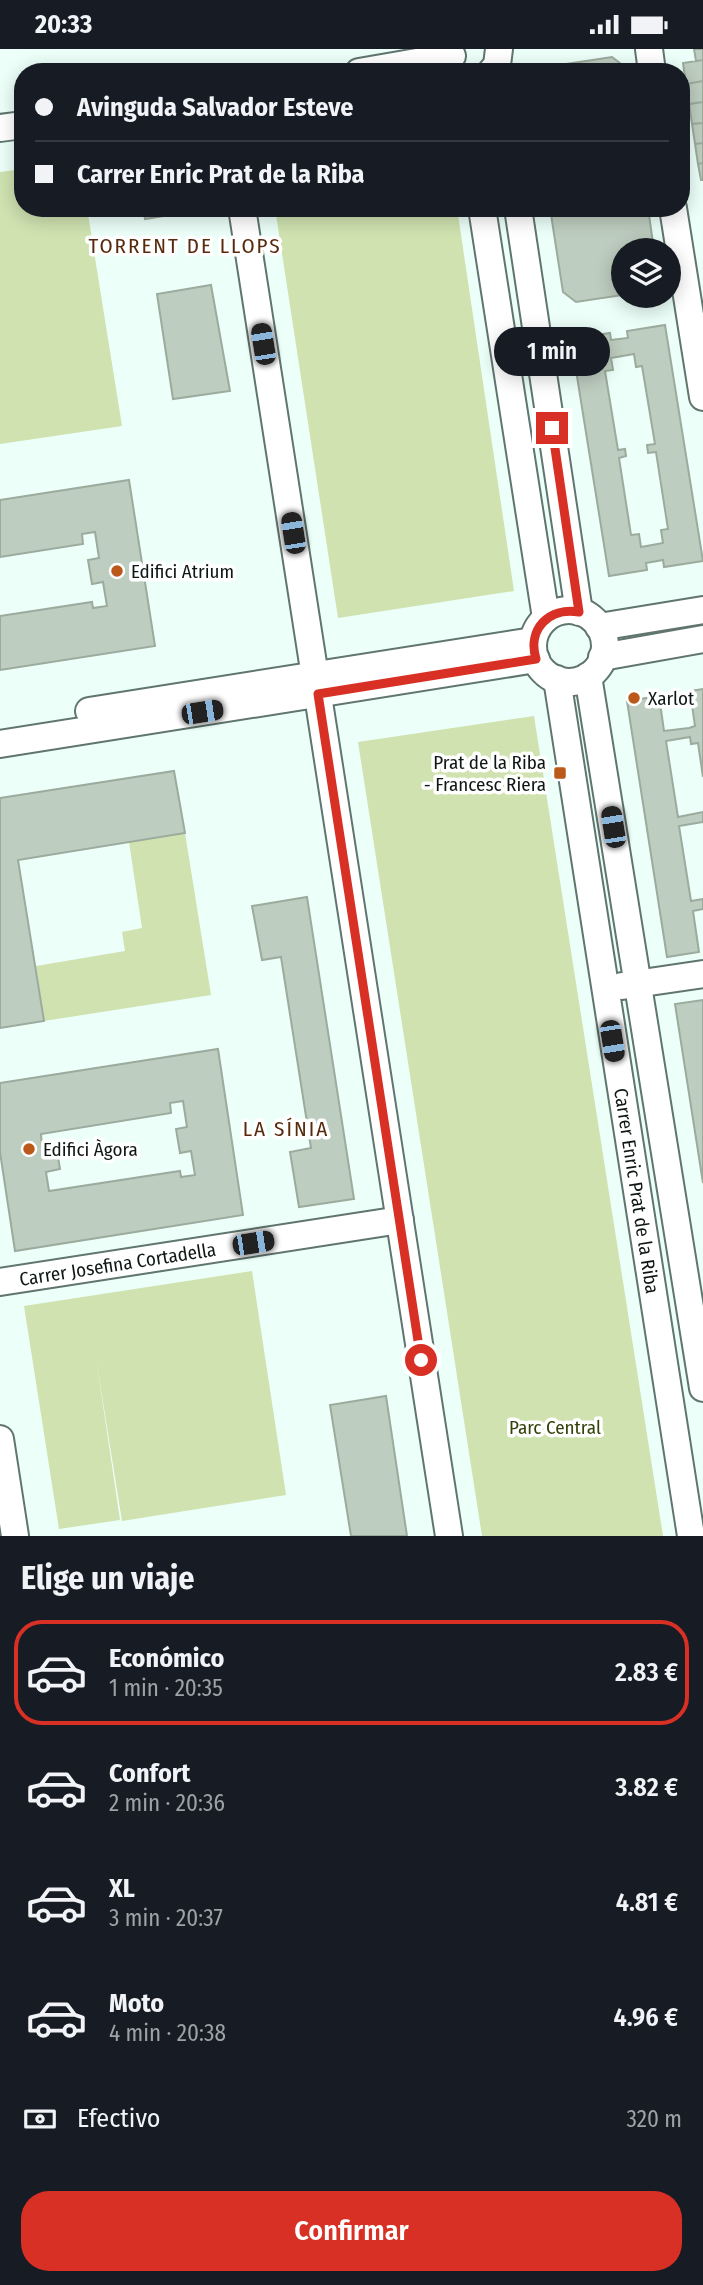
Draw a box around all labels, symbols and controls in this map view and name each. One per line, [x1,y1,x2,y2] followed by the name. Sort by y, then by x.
[35,9,92,40] text: 20:33
[77,92,353,123] text: Avinguda Salvador Esteve
[77,159,364,190] text: Carrer Enric Prat de la Riba
[88,233,282,259] district label: TORRENT DE LLOPS
[611,238,681,308] map controls
[611,238,681,308] button: layers
[250,322,277,366] car
[494,327,610,375] callout: 1 min
[527,337,577,365] text: 1 min
[536,412,568,444] route end
[280,511,307,555] car
[131,560,234,583] place label: Edifici Atrium
[109,563,125,579] marker: Edifici Atrium
[648,687,695,710] place label: Xarlot
[626,690,642,706] marker: Xarlot
[180,698,225,726] car
[424,751,546,796] place label: Prat de la Riba - Francesc Riera
[552,765,568,781] marker: Prat de la Riba - Francesc Riera
[600,805,627,849] car
[599,1019,626,1063] car
[609,1087,664,1295] street label: Carrer Enric Prat de la Riba
[243,1116,329,1142] district label: LA SÍNIA
[43,1138,138,1161] place label: Edifici Àgora
[21,1141,37,1157] marker: Edifici Àgora
[231,1229,276,1257] car
[18,1238,218,1291] street label: Carrer Josefina Cortadella
[405,1344,437,1376] route start
[509,1416,601,1439] park label: Parc Central
[21,1559,194,1597] text: Elige un viaje
[25,1641,88,1704] icon: car
[109,1643,224,1674] text: Económico
[615,1657,678,1688] text: 2.83 €
[109,1674,223,1702] text: 1 min · 20:35
[25,1756,88,1819] icon: car
[109,1758,190,1789] text: Confort
[615,1772,678,1803] text: 3.82 €
[109,1789,225,1817] text: 2 min · 20:36
[25,1871,88,1934] icon: car
[109,1873,135,1904] text: XL
[616,1887,678,1918] text: 4.81 €
[109,1904,223,1932] text: 3 min · 20:37
[25,1986,88,2049] icon: car
[109,1988,164,2019] text: Moto
[613,2002,678,2033] text: 4.96 €
[109,2019,226,2047] text: 4 min · 20:38
[21,2100,59,2138] icon: cash
[77,2103,161,2134] text: Efectivo
[627,2105,682,2133] text: 320 m
[21,2191,682,2271] button: Confirmar

